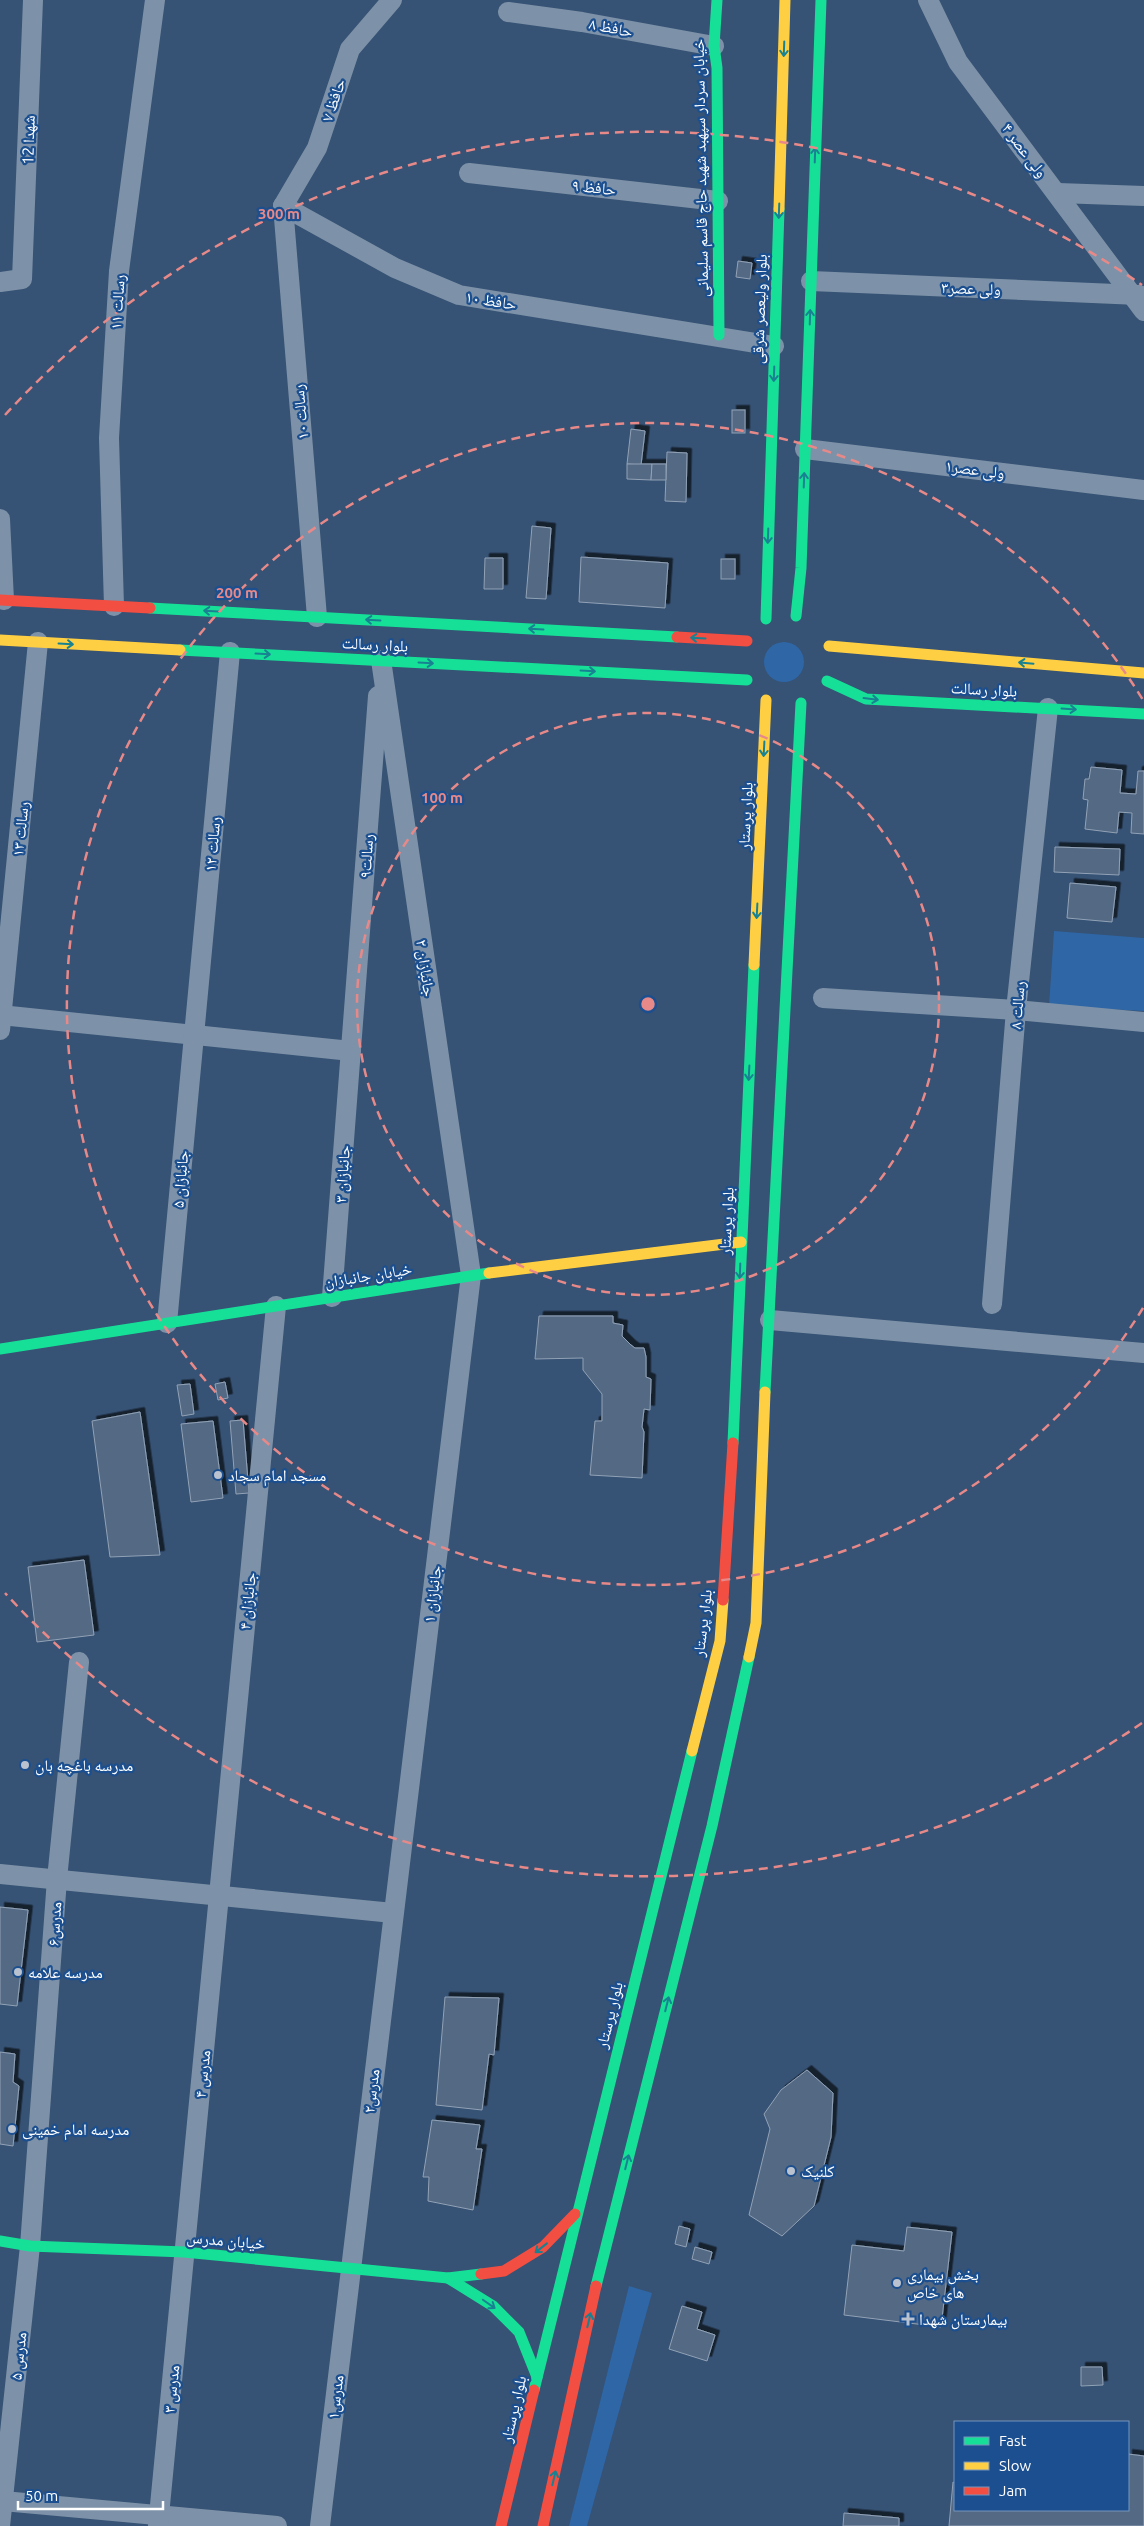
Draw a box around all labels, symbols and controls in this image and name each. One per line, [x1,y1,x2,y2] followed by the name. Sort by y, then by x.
[588,14,634,40] street label: حافظ ۸
[689,39,713,297] street label: خیابان سردار سپهبد شهید حاج قاسم سلیمانی
[779,40,789,56] one-way arrow
[317,76,349,124] street label: حافظ ۷
[18,115,39,165] street label: شهدا 12
[997,119,1051,182] street label: ولی عصر ۴
[811,147,820,163] one-way arrow
[571,176,617,198] street label: حافظ ۹
[774,203,783,219] one-way arrow
[258,205,300,222] text: 300 m
[748,254,772,364] street label: بلوار ولیعصر شرقی
[106,274,129,330] street label: رسالت ۱۱
[941,278,1001,300] street label: ولی عصر۳
[464,287,518,313] street label: حافظ ۱۰
[805,309,814,325] one-way arrow
[769,365,778,381] one-way arrow
[289,384,312,440] street label: رسالت ۱۰
[944,456,1006,484] street label: ولی عصر۱
[799,472,809,488] one-way arrow
[764,528,773,544] one-way arrow
[216,584,258,601] text: 200 m
[203,607,219,616] one-way arrow
[366,616,382,625] one-way arrow
[528,625,544,634] one-way arrow
[341,633,409,656] street label: بلوار رسالت
[690,633,706,642] one-way arrow
[58,639,74,648] one-way arrow
[255,649,271,658] one-way arrow
[417,658,433,667] one-way arrow
[1018,658,1034,668] one-way arrow
[580,667,596,676] one-way arrow
[950,678,1018,701] street label: بلوار رسالت
[863,694,879,704] one-way arrow
[1060,705,1076,714] one-way arrow
[759,740,769,756] one-way arrow
[734,782,757,851] street label: بلوار پرستار
[421,789,463,806] text: 100 m
[8,801,33,858] street label: رسالت ۱۳
[201,816,224,872] street label: رسالت ۱۲
[355,833,378,879] street label: رسالت۹
[752,903,761,919] one-way arrow
[411,938,439,998] street label: جانبازان ۲
[1006,980,1029,1030] street label: رسالت ۸
[639,995,657,1013] centre of rings
[744,1065,754,1081] one-way arrow
[331,1145,355,1203] street label: جانبازان ۳
[169,1150,193,1209] street label: جانبازان ۵
[715,1187,738,1256] street label: بلوار پرستار
[323,1259,413,1293] street label: خیابان جانبازان
[735,1262,745,1278] one-way arrow
[228,1466,326,1486] place label: مسجد امام سجاد
[212,1469,224,1481] marker: مسجد امام سجاد
[420,1564,446,1624] street label: جانبازان ۱
[235,1571,261,1631] street label: جانبازان ۴
[689,1588,716,1659] street label: بلوار پرستار
[35,1756,133,1776] place label: مدرسه باغچه بان
[19,1759,31,1771] marker: مدرسه باغچه بان
[43,1901,67,1947] street label: مدرس۶
[28,1963,103,1982] place label: مدرسه علامه
[12,1966,24,1978] marker: مدرسه علامه
[592,1980,627,2051] street label: بلوار پرستار
[663,1997,672,2013] one-way arrow
[191,2049,215,2099] street label: مدرس ۴
[359,2068,385,2114] street label: مدرس۲
[22,2120,129,2140] place label: مدرسه امام خمینی
[6,2123,18,2135] marker: مدرسه امام خمینی
[623,2154,632,2170] one-way arrow
[801,2162,835,2180] place label: کلنیک
[785,2165,797,2177] marker: کلنیک
[186,2228,266,2254] street label: خیابان مدرس
[535,2242,548,2253] one-way arrow
[907,2265,979,2303] place label: بخش بیماری های خاص
[891,2277,903,2289] marker: بخش بیماری های خاص
[482,2299,496,2309] one-way arrow
[919,2310,1007,2330] place label: بیمارستان شهدا
[585,2312,594,2328] one-way arrow
[901,2312,915,2326] marker: بیمارستان شهدا
[7,2331,31,2381] street label: مدرس ۵
[160,2364,184,2414] street label: مدرس ۳
[323,2374,349,2420] street label: مدرس۱
[496,2374,531,2445] street label: بلوار پرستار
[954,2421,1129,2511] legend
[999,2432,1027,2449] text: Fast
[999,2457,1032,2474] text: Slow
[550,2471,559,2487] one-way arrow
[18,2478,162,2510] scale bar
[999,2482,1027,2499] text: Jam
[25,2487,58,2504] text: 50 m

